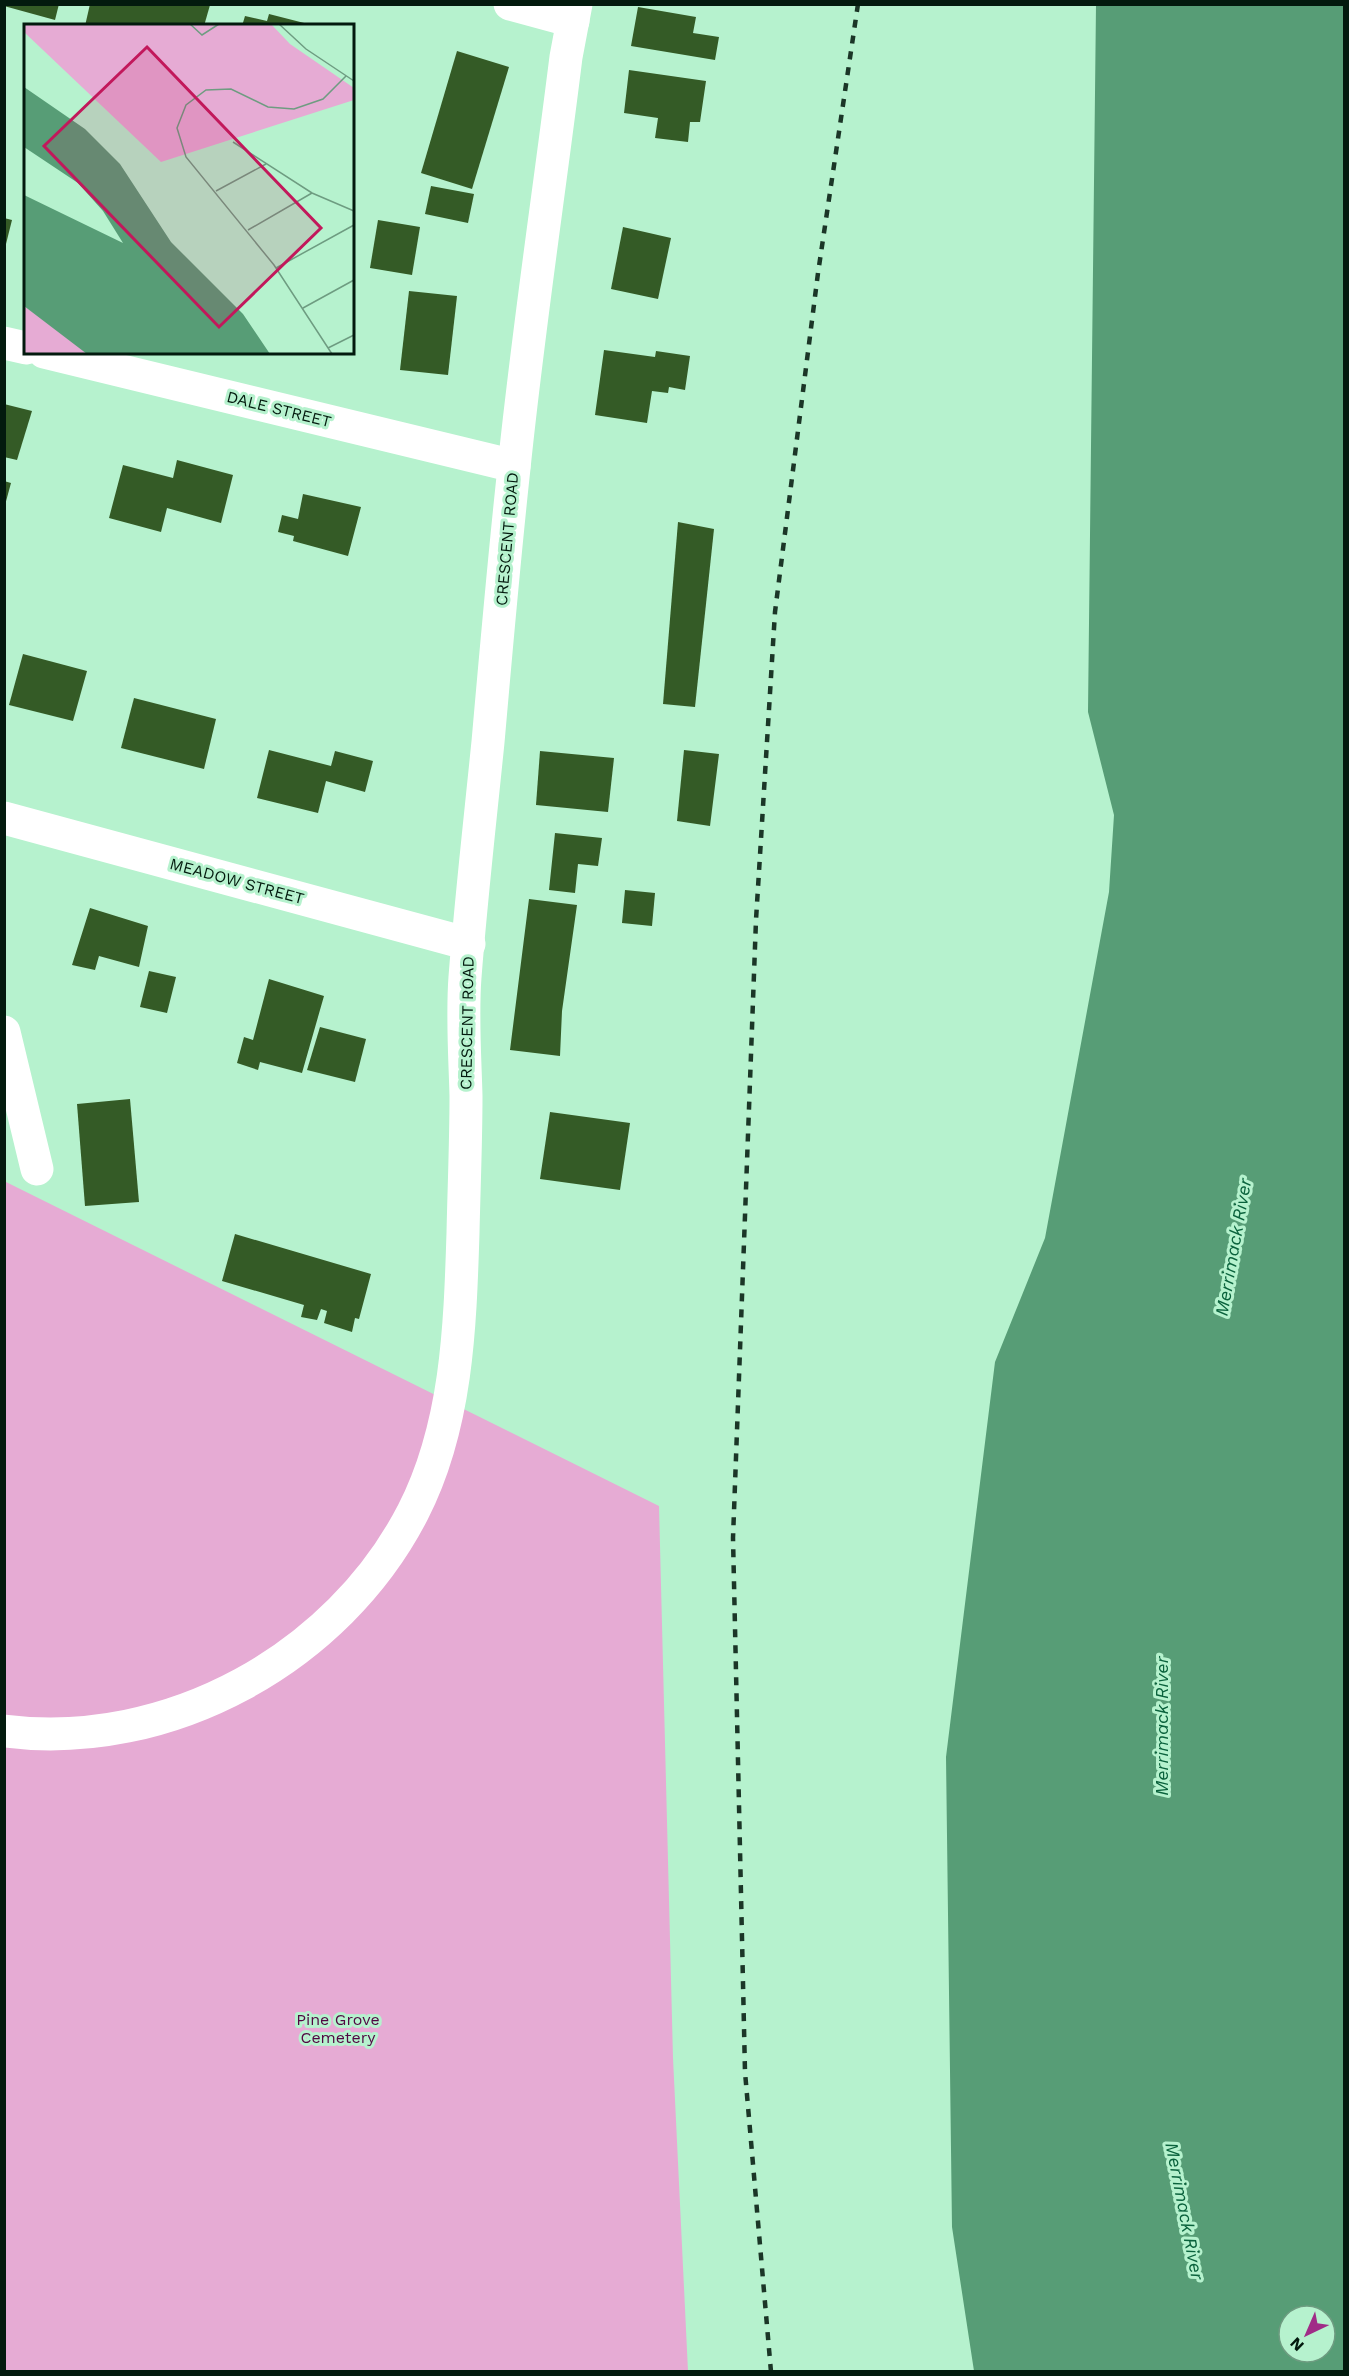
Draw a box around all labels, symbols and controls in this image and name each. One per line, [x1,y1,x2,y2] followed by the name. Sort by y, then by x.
[24,24,354,354] inset map
[225,387,334,431] street label: DALE STREET
[492,471,522,607] street label: CRESCENT ROAD
[168,854,307,908] street label: MEADOW STREET
[456,956,478,1090] street label: CRESCENT ROAD
[1211,1176,1256,1317] water label: Merrimack River
[1151,1655,1172,1796] water label: Merrimack River
[296,2010,380,2047] park label: Pine Grove Cemetery
[1161,2141,1209,2282] water label: Merrimack River
[1277,2304,1337,2364] north arrow
[1286,2333,1308,2355] text: N

